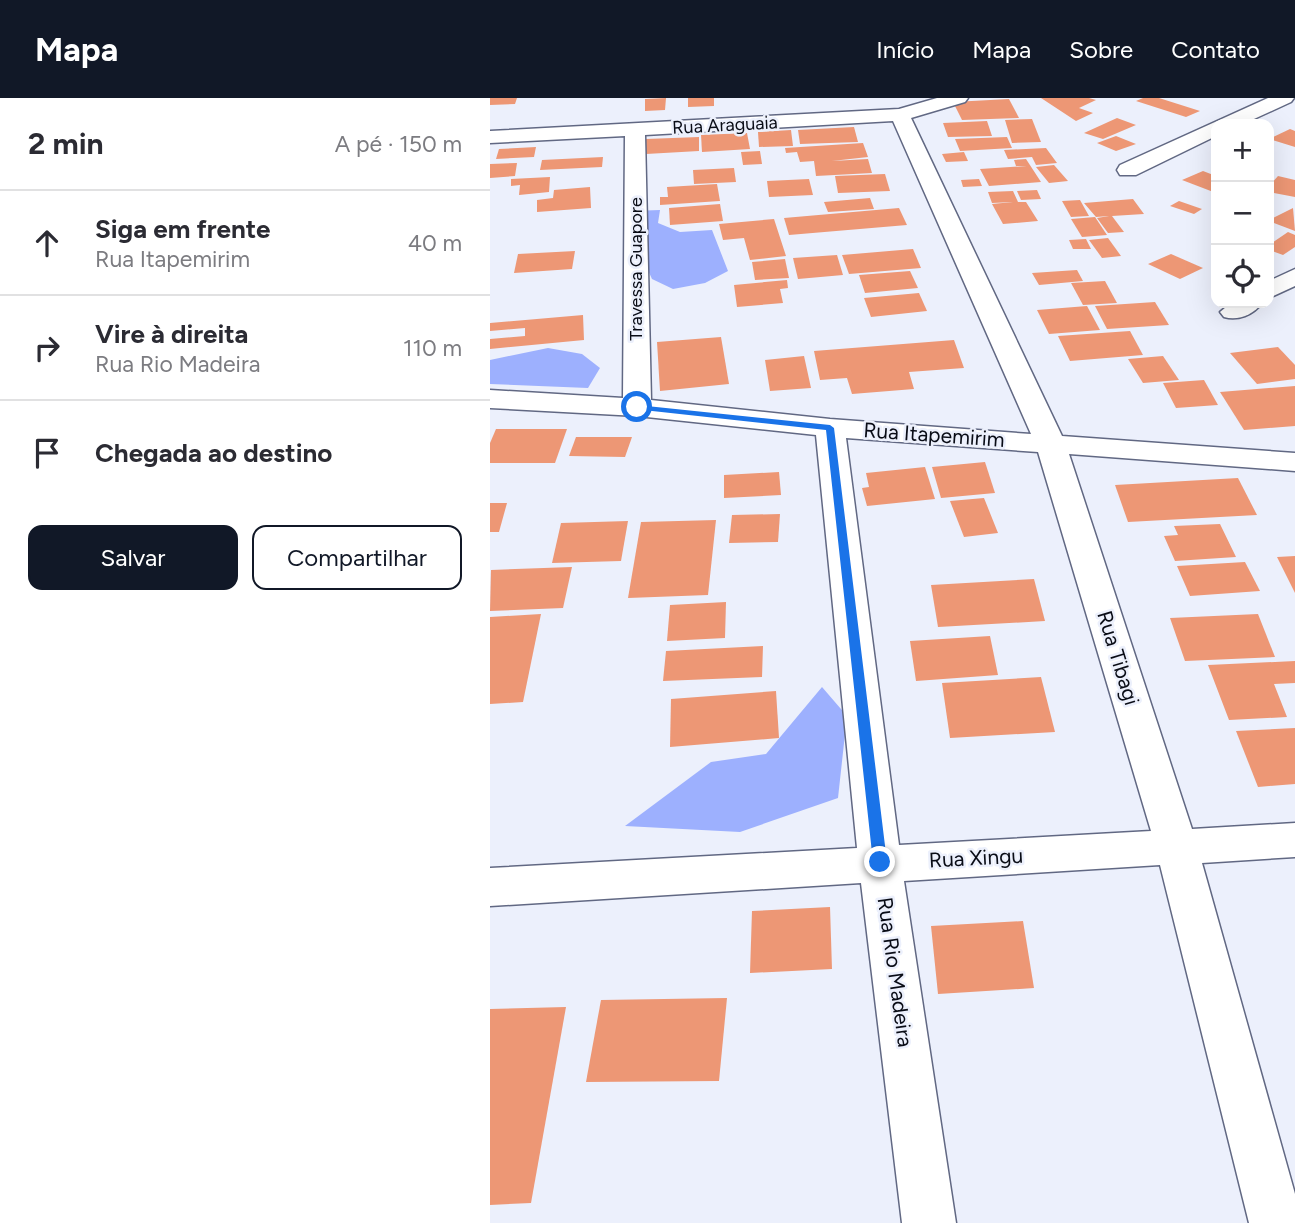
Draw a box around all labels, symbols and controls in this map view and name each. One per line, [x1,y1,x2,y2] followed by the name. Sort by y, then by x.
[35,30,118,69] text: Mapa
[876,35,934,64] text: Início
[972,35,1031,64] text: Mapa
[1069,35,1133,64] text: Sobre
[1171,35,1260,64] text: Contato
[672,111,778,139] street label: Rua Araguaia
[1211,119,1274,308] map controls
[1211,119,1274,182] button: +
[28,125,104,162] text: 2 min
[335,130,462,158] text: A pé · 150 m
[1211,182,1274,245] button: −
[625,197,647,341] street label: Travessa Guapore
[95,213,270,245] text: Siga em frente
[28,224,66,262] icon: ahead
[408,229,462,257] text: 40 m
[95,245,250,273] text: Rua Itapemirim
[1211,245,1274,308] button: locate
[95,318,248,350] text: Vire à direita
[28,329,66,367] icon: right
[403,334,462,362] text: 110 m
[95,350,260,378] text: Rua Rio Madeira
[621,391,652,422] route start
[863,417,1005,452] street label: Rua Itapemirim
[28,434,66,472] icon: arrive
[95,437,332,469] text: Chegada ao destino
[28,525,238,590] button: Salvar
[252,525,462,590] button: Compartilhar
[1092,608,1145,708] street label: Rua Tibagi
[928,843,1024,872] street label: Rua Xingu
[864,846,895,877] route end
[873,895,918,1048] street label: Rua Rio Madeira

